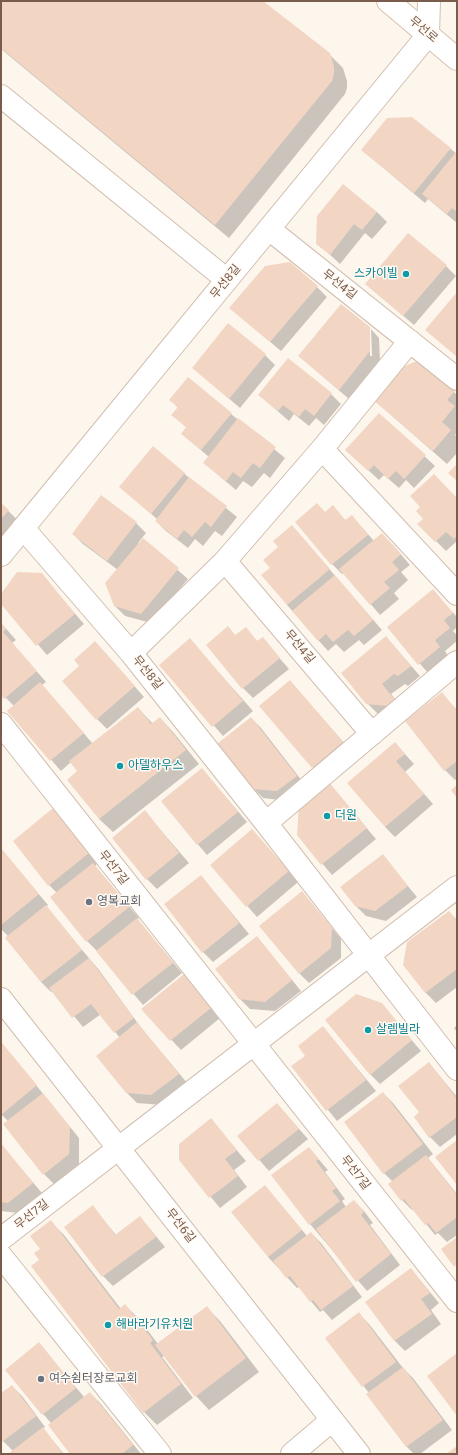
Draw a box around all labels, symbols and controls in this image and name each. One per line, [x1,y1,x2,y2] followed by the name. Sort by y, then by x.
[406,14,440,46] street label: 무선로
[208,262,244,302] street label: 무선8길
[319,267,359,303] street label: 무선4길
[354,267,398,281] place label: 스카이빌
[401,269,411,279] marker: 스카이빌
[281,627,317,667] street label: 무선4길
[129,653,165,693] street label: 무선8길
[128,759,183,773] place label: 아델하우스
[115,761,125,771] marker: 아델하우스
[335,809,357,823] place label: 더원
[322,811,332,821] marker: 더원
[95,848,131,888] street label: 무선7길
[97,895,141,909] place label: 영복교회
[84,897,94,907] marker: 영복교회
[376,1023,420,1037] place label: 살렘빌라
[363,1025,373,1035] marker: 살렘빌라
[337,1153,373,1193] street label: 무선7길
[12,1197,52,1233] street label: 무선7길
[162,1206,198,1246] street label: 무선6길
[116,1318,193,1332] place label: 해바라기유치원
[103,1320,113,1330] marker: 해바라기유치원
[49,1372,137,1386] place label: 여수쉼터장로교회
[36,1374,46,1384] marker: 여수쉼터장로교회

